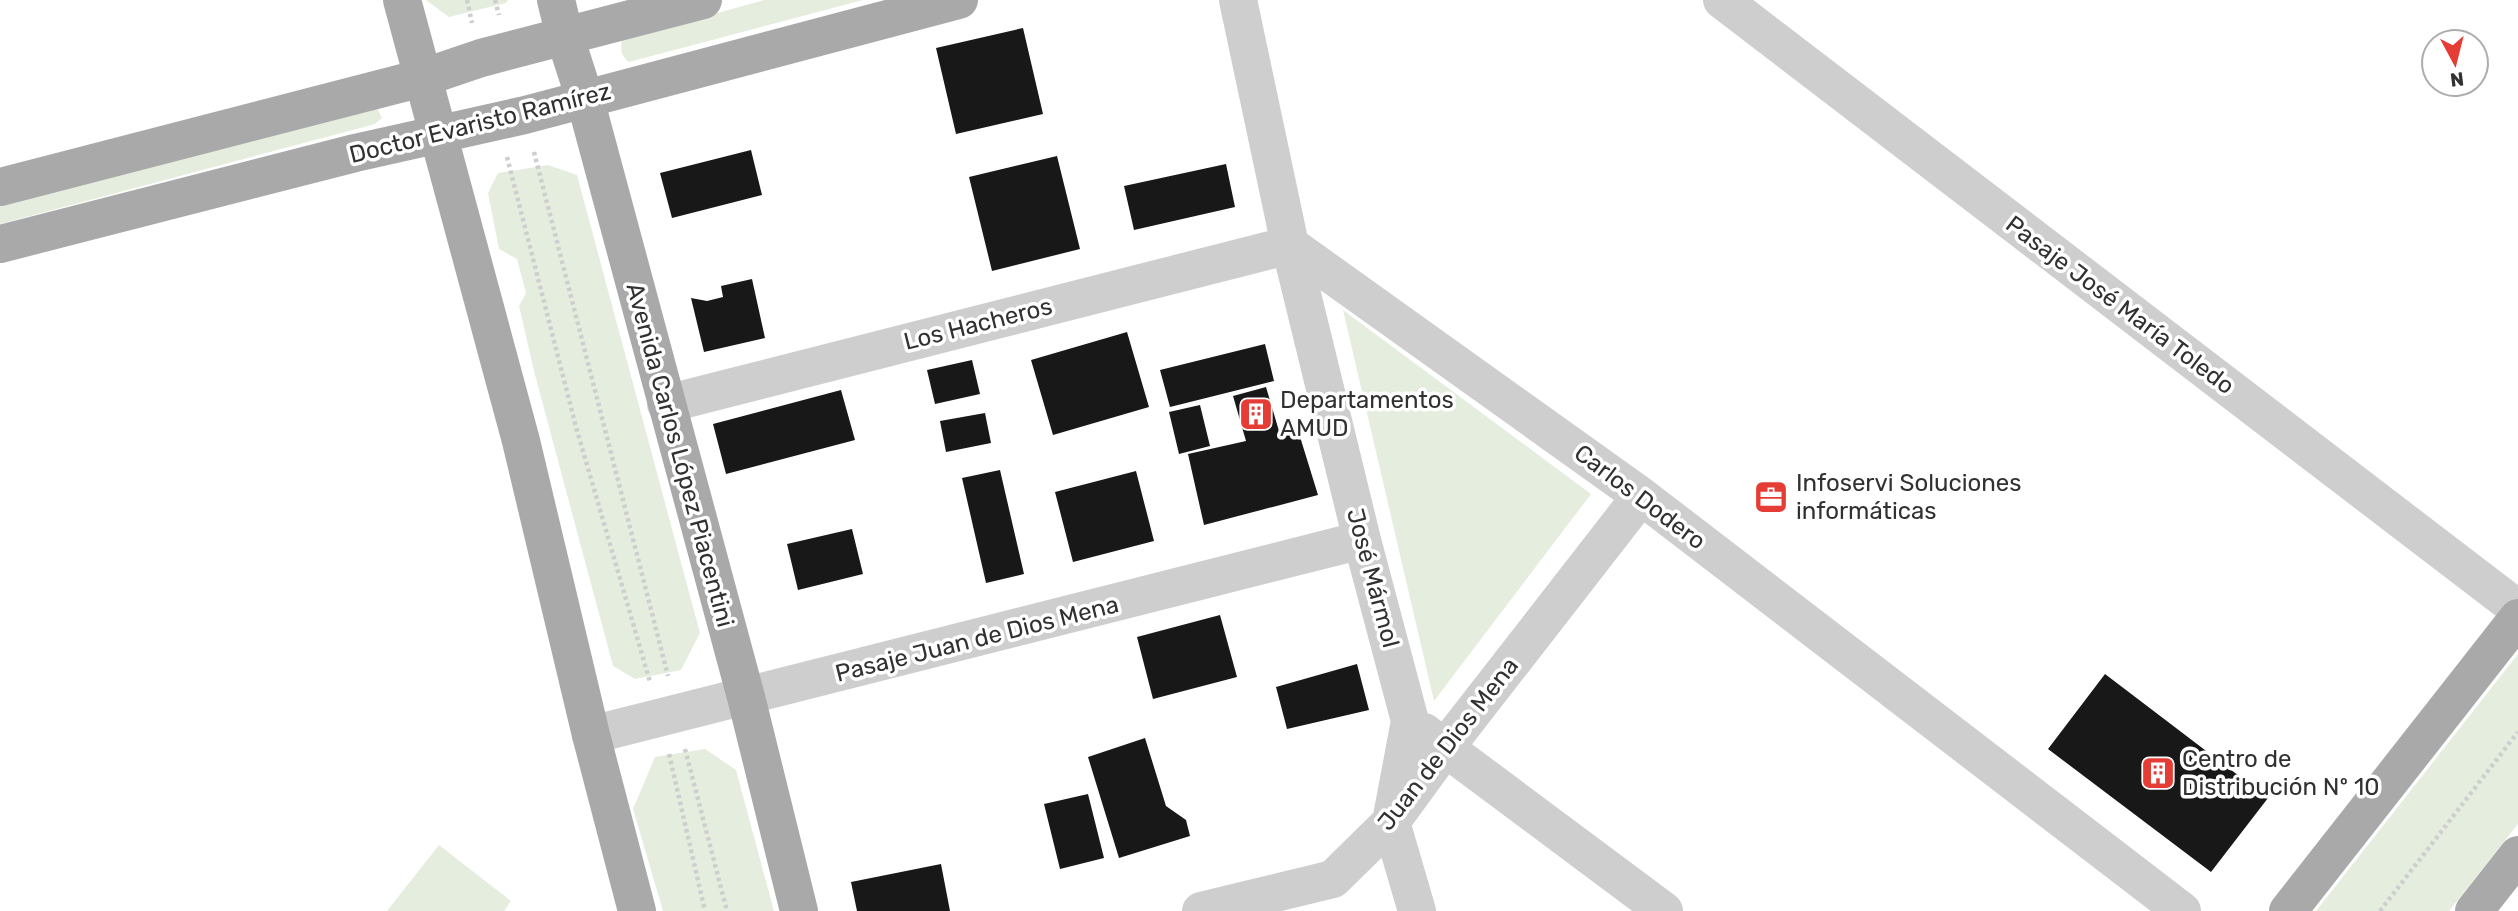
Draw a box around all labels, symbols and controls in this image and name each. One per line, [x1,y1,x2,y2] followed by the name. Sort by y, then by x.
[2420,28,2490,98] north arrow
[2449,67,2465,92] text: N
[346,77,614,169] street label: Doctor Evaristo Ramírez
[2000,210,2240,400] street label: Pasaje José María Toledo
[620,280,740,630] street label: Avenida Carlos López Piacentini
[901,292,1055,356] street label: Los Hacheros
[1280,386,1454,442] place label: Departamentos AMUD
[1237,395,1275,433] building icon: Departamentos AMUD
[1569,439,1711,555] street label: Carlos Dodero
[1796,469,2022,525] place label: Infoservi Soluciones informáticas
[1752,478,1790,516] office icon: Infoservi Soluciones informáticas
[1341,505,1405,651] street label: José Mármol
[832,590,1122,688] street label: Pasaje Juan de Dios Mena
[1372,652,1524,836] street label: Juan de Dios Mena
[2182,745,2380,801] place label: Centro de Distribución Nº 10
[2139,754,2177,792] building icon: Centro de Distribución Nº 10

